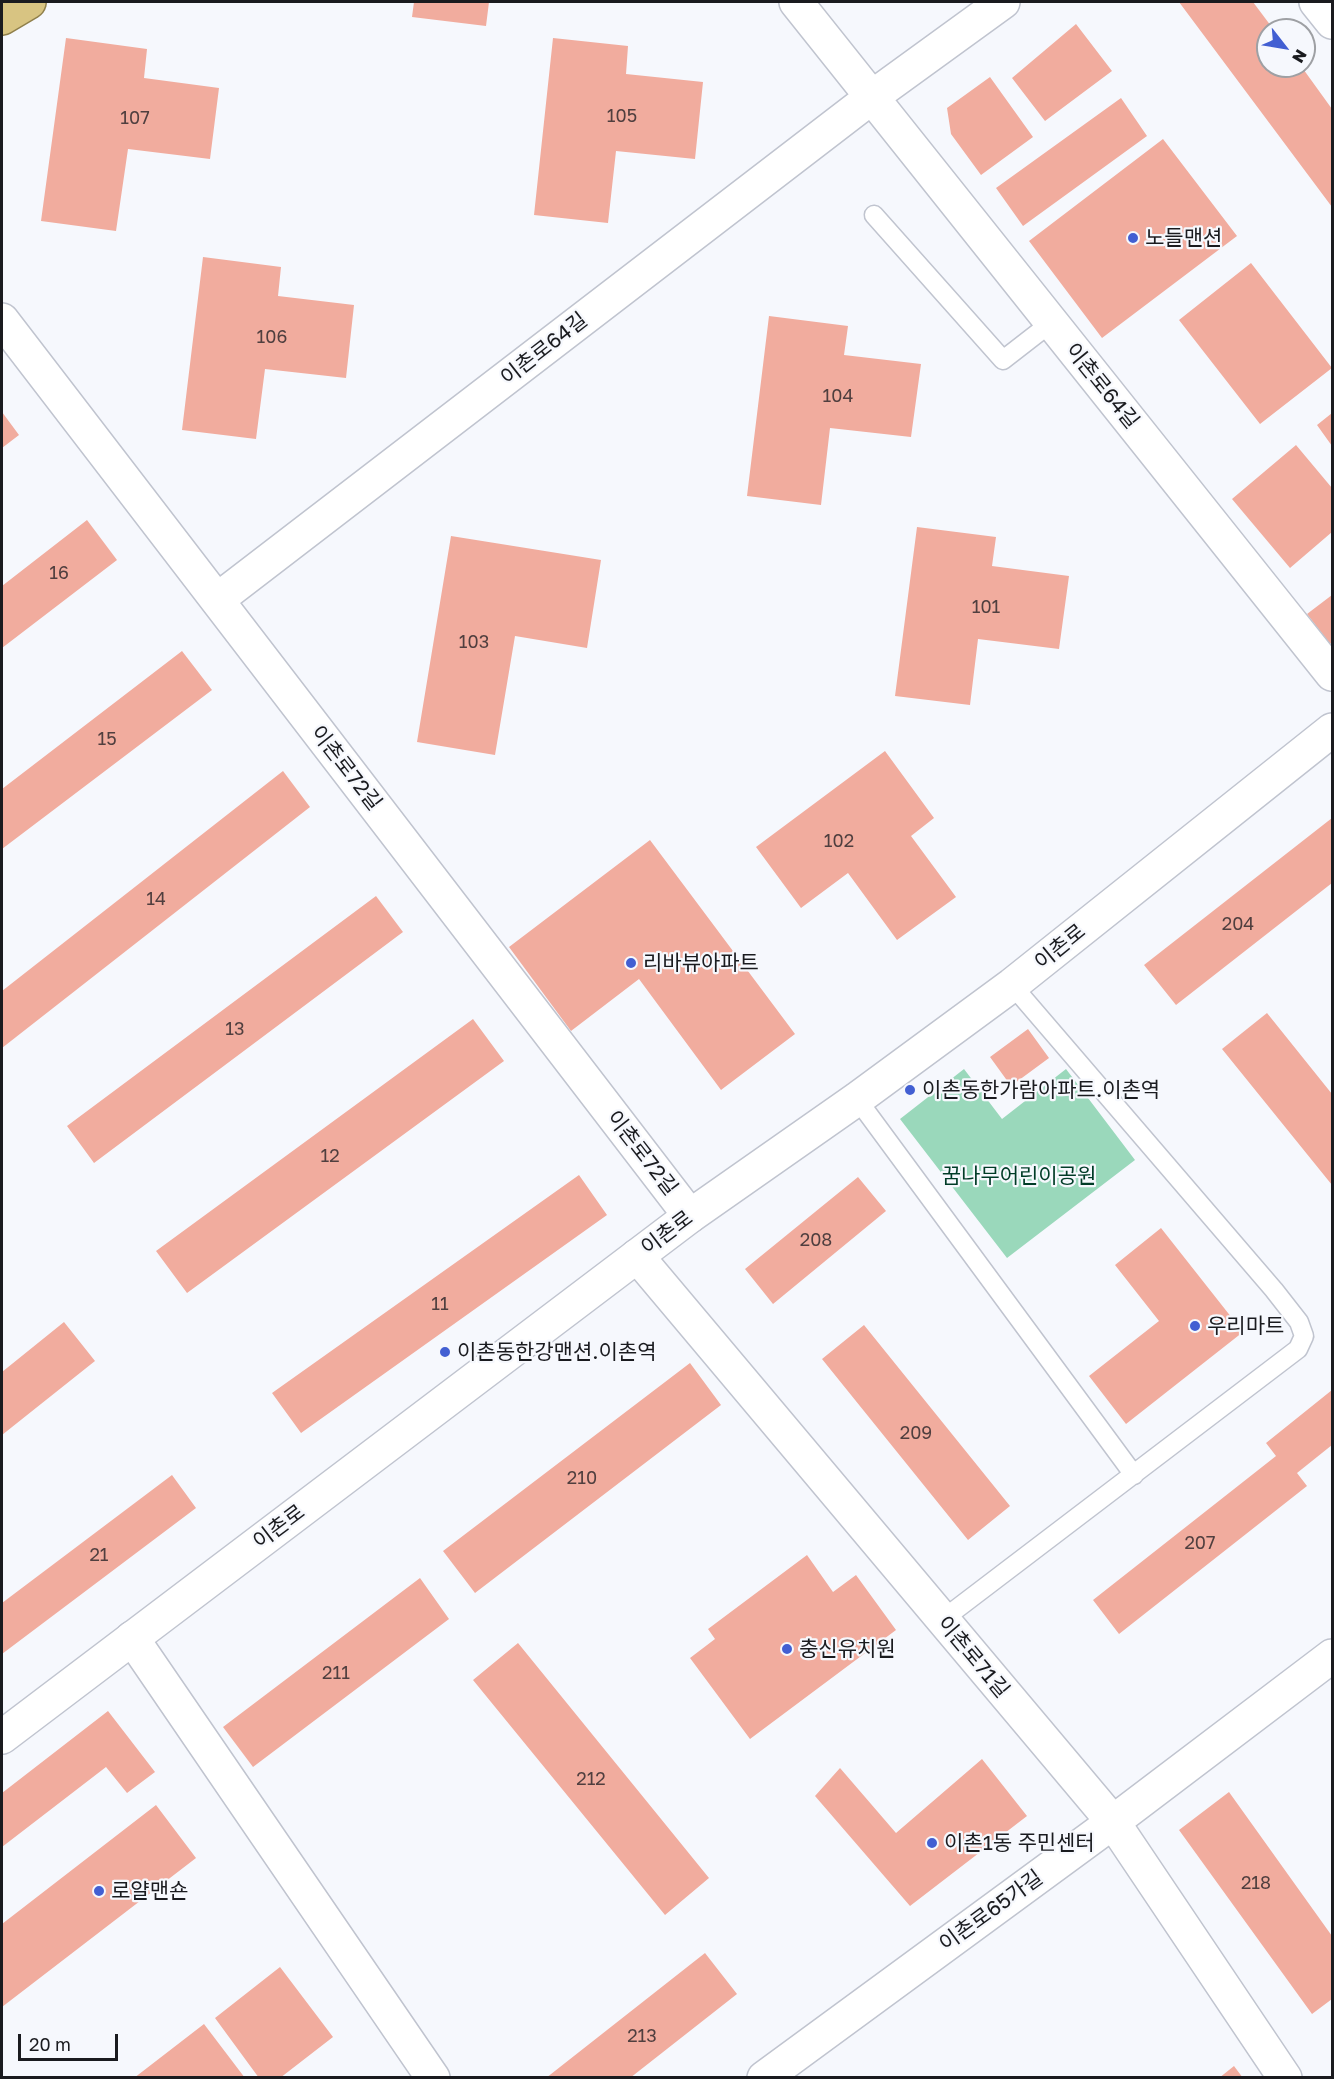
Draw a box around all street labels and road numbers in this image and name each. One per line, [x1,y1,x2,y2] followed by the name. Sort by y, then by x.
[496,307,592,391] street label: 이촌로64길
[1060,338,1144,434] street label: 이촌로64길
[305,721,387,815] street label: 이촌로72길
[1030,919,1090,975] street label: 이촌로
[601,1106,683,1200] street label: 이촌로72길
[636,1205,698,1261] street label: 이촌로
[248,1499,310,1555] street label: 이촌로
[932,1611,1014,1703] street label: 이촌로71길
[934,1865,1048,1957] street label: 이촌로65가길

